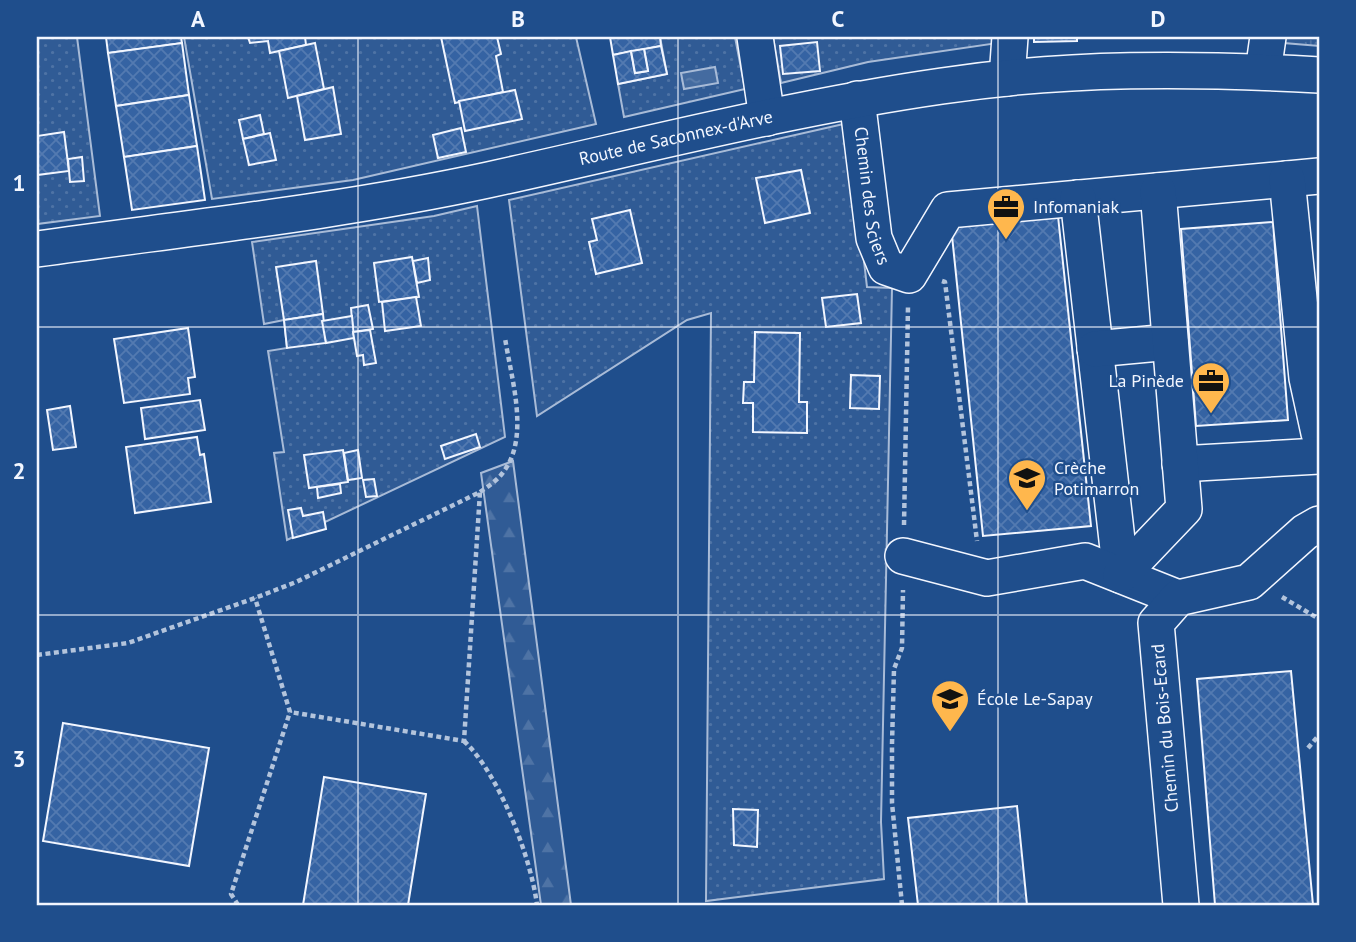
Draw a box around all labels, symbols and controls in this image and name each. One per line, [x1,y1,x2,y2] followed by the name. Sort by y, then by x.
[191,4,205,33] text: A
[511,4,525,33] text: B
[832,4,845,33] text: C
[1151,4,1165,33] text: D
[577,105,775,170] street label: Route de Saconnex-d'Arve
[849,125,896,268] street label: Chemin des Sciers
[12,168,26,197] text: 1
[985,186,1027,241] office icon: Infomaniak
[1033,195,1119,218] place label: Infomaniak
[1190,360,1232,415] office icon: La Pinède
[1109,369,1184,392] place label: La Pinède
[12,456,26,485] text: 2
[1054,456,1139,500] place label: Crèche Potimarron
[1006,457,1048,512] school or university icon: Crèche Potimarron
[1146,643,1183,813] street label: Chemin du Bois-Ecard
[929,678,971,733] school or university icon: École Le-Sapay
[977,687,1093,710] place label: École Le-Sapay
[12,744,26,773] text: 3

